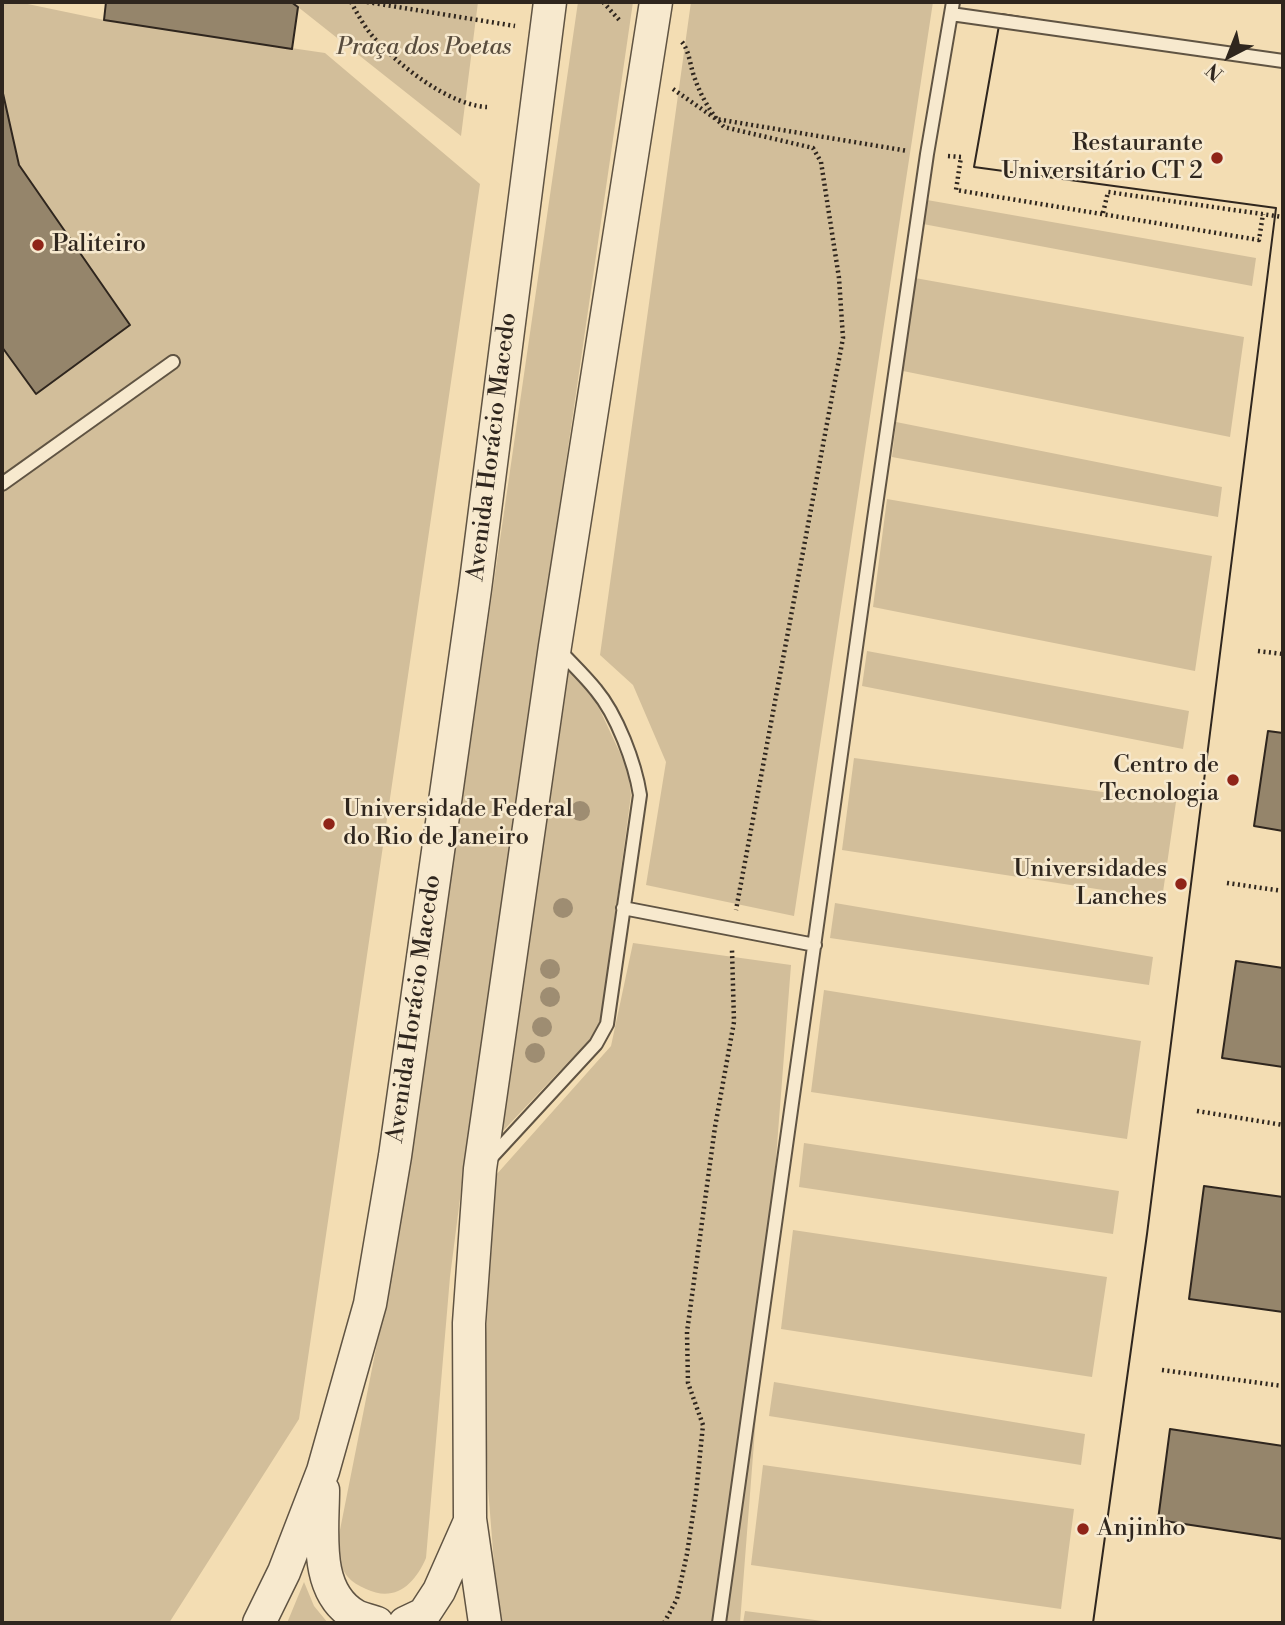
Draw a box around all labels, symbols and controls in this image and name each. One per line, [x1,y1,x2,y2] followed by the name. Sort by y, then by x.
[1194,21,1264,91] north arrow
[336,34,512,62] park label: Praça dos Poetas
[1201,58,1229,86] text: N
[1001,130,1203,186] place label: Restaurante Universitário CT 2
[1209,150,1225,166] marker: Restaurante Universitário CT 2
[52,231,146,259] place label: Paliteiro
[30,237,46,253] marker: Paliteiro
[462,311,524,583] street label: Avenida Horácio Macedo
[1099,752,1219,808] place label: Centro de Tecnologia
[1225,772,1241,788] marker: Centro de Tecnologia
[343,796,573,852] place label: Universidade Federal do Rio de Janeiro
[321,816,337,832] marker: Universidade Federal do Rio de Janeiro
[1013,856,1167,912] place label: Universidades Lanches
[382,873,448,1145] street label: Avenida Horácio Macedo
[1173,876,1189,892] marker: Universidades Lanches
[1097,1515,1186,1543] place label: Anjinho
[1075,1521,1091,1537] marker: Anjinho

